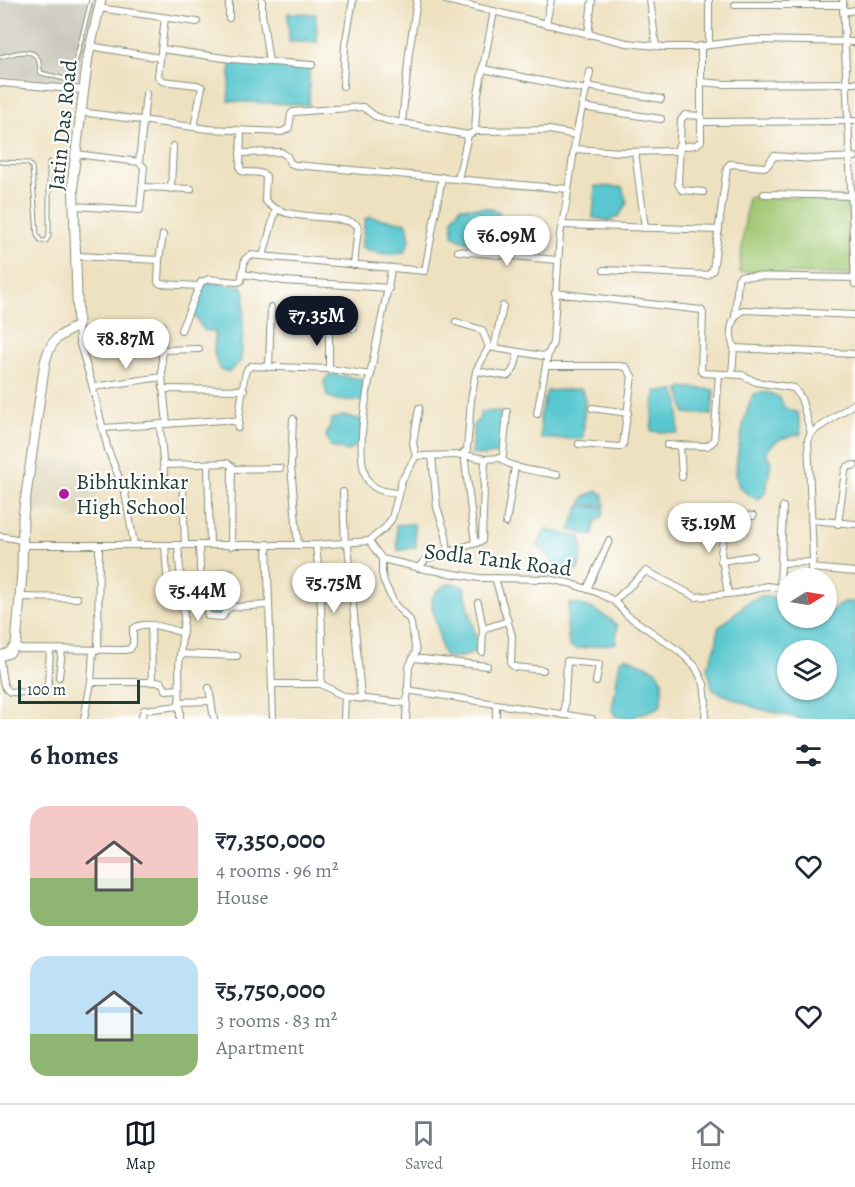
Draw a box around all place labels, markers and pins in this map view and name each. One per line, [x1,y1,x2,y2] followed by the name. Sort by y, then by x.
[458,216,556,267] pin: ₹6.09M
[268,296,366,347] pin: ₹7.35M
[77,319,175,370] pin: ₹8.87M
[76,467,188,522] place label: Bibhukinkar High School
[57,487,71,501] marker: Bibhukinkar High School
[660,503,758,554] pin: ₹5.19M
[285,563,383,614] pin: ₹5.75M
[149,571,247,622] pin: ₹5.44M

